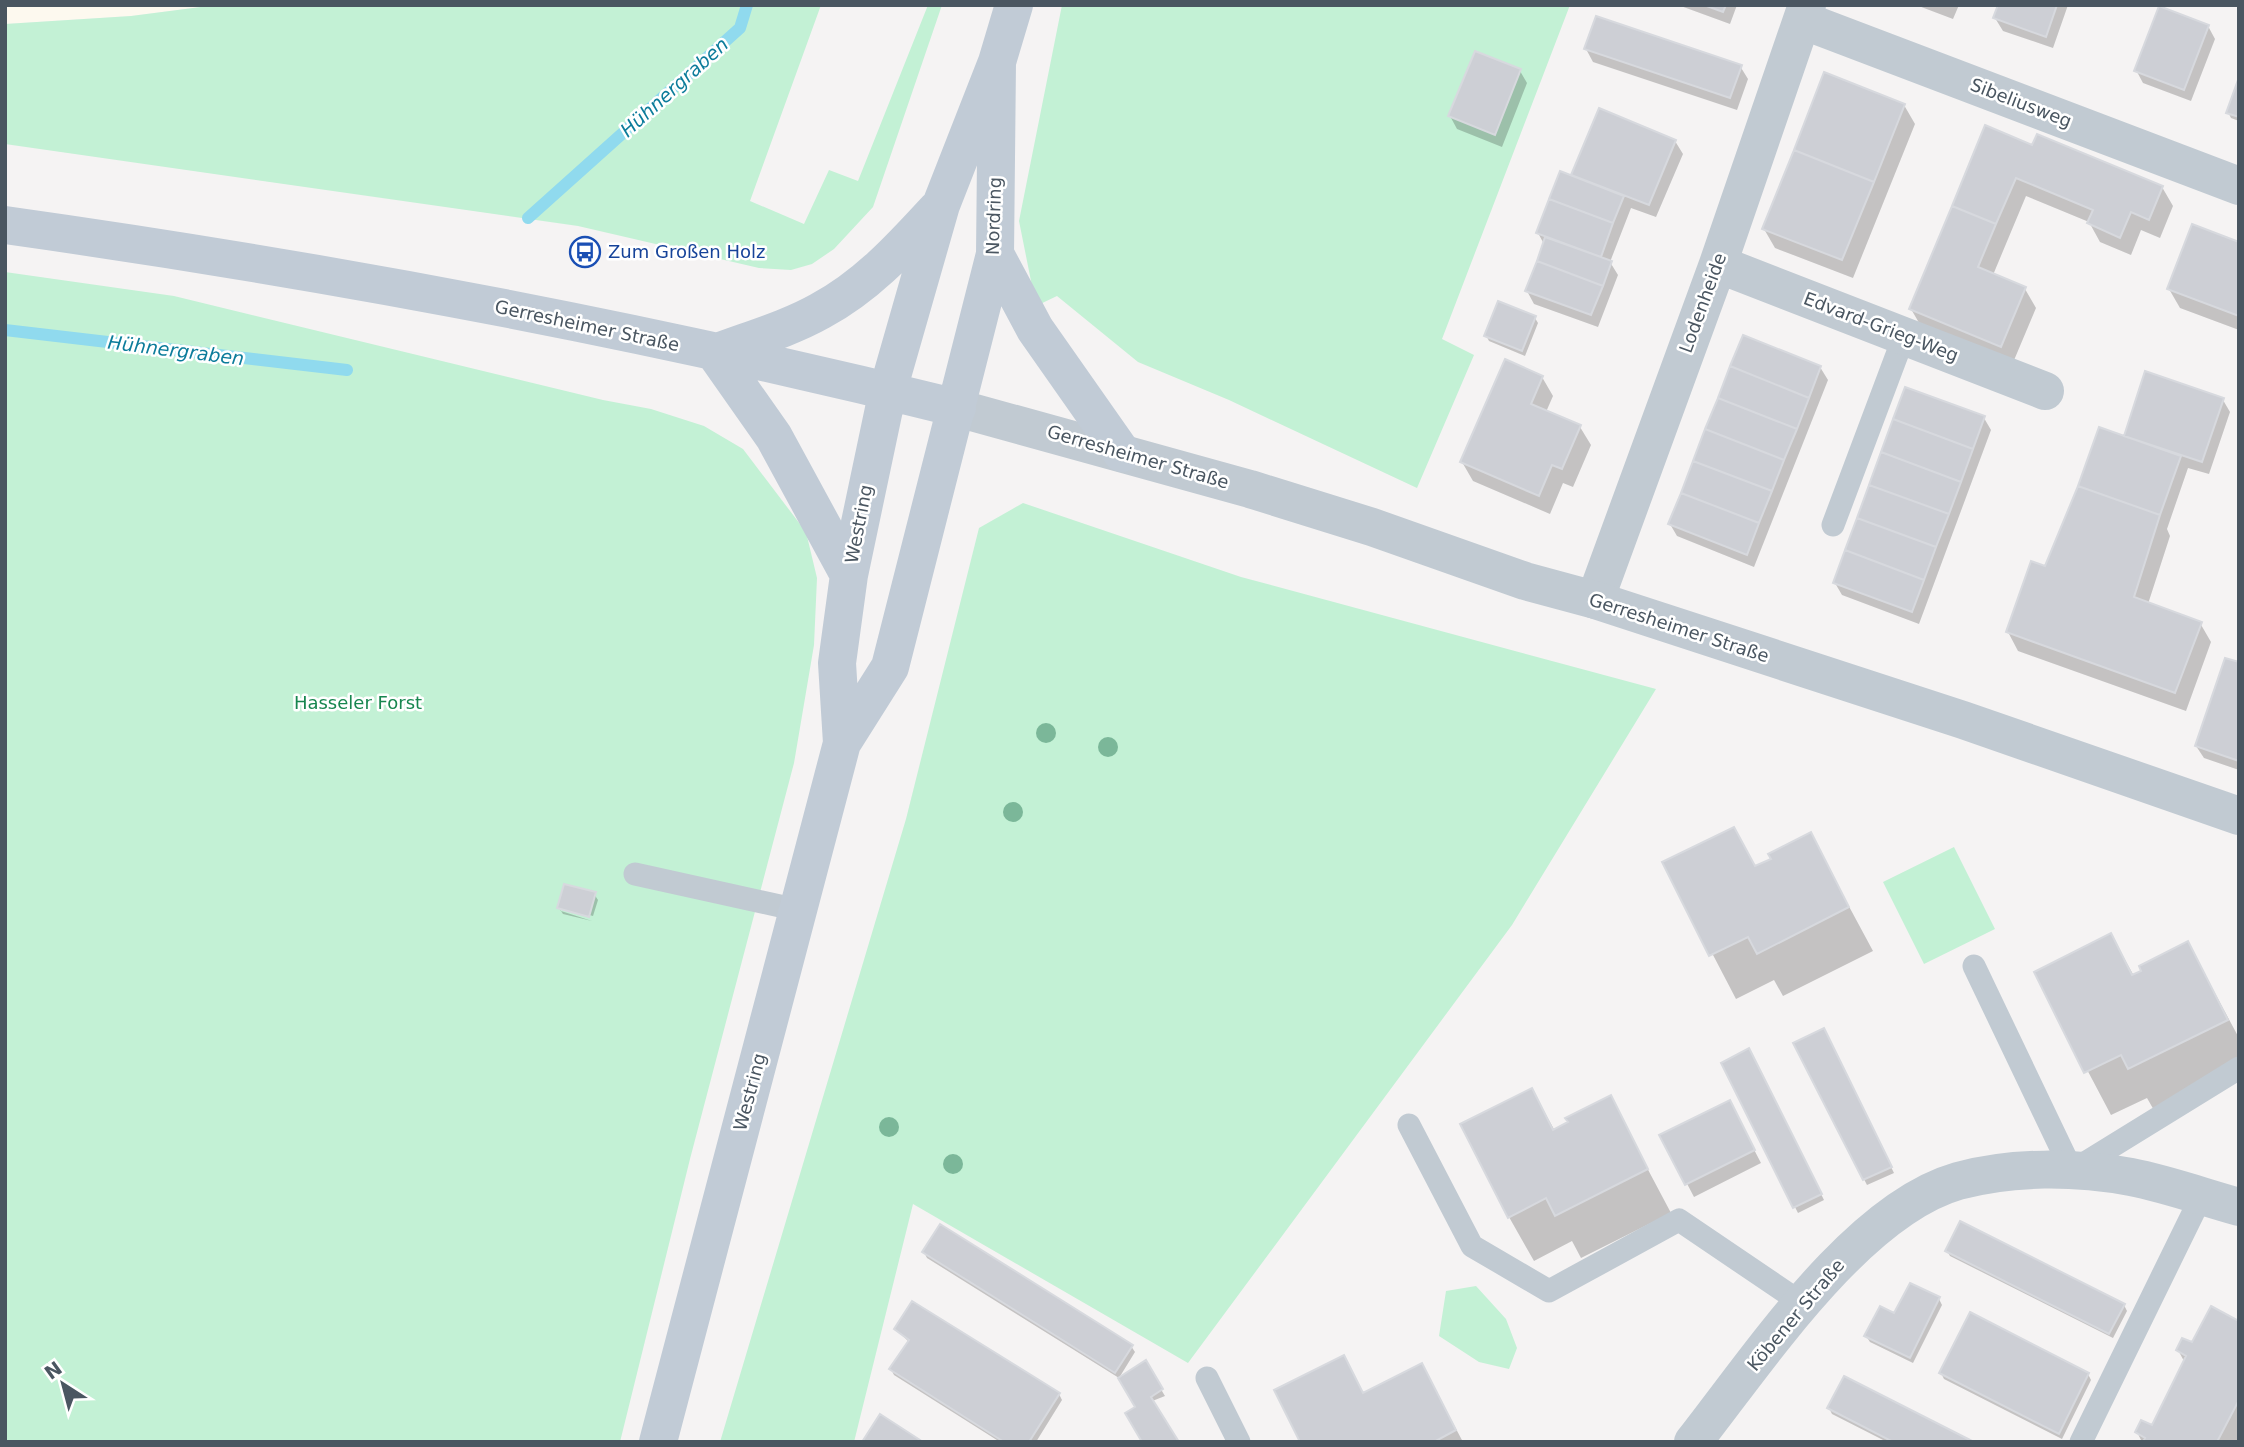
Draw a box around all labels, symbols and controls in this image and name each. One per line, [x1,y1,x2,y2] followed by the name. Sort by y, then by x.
[616,33,732,141] water label: Hühnergraben
[1967,74,2075,131] street label: Sibeliusweg
[982,177,1005,255] street label: Nordring
[568,235,602,269] bus stop icon: Zum Großen Holz
[608,241,766,262] place label: Zum Großen Holz
[1675,250,1730,356] street label: Lodenheide
[1801,287,1962,366] street label: Edvard-Grieg-Weg
[493,296,681,355] street label: Gerresheimer Straße
[107,331,245,369] water label: Hühnergraben
[1045,421,1231,493] street label: Gerresheimer Straße
[841,483,876,565] street label: Westring
[1586,588,1772,667] street label: Gerresheimer Straße
[294,692,422,713] park label: Hasseler Forst
[729,1051,770,1133] street label: Westring
[1743,1255,1848,1375] street label: Köbener Straße
[28,1349,98,1419] north arrow
[40,1357,66,1384] text: N

